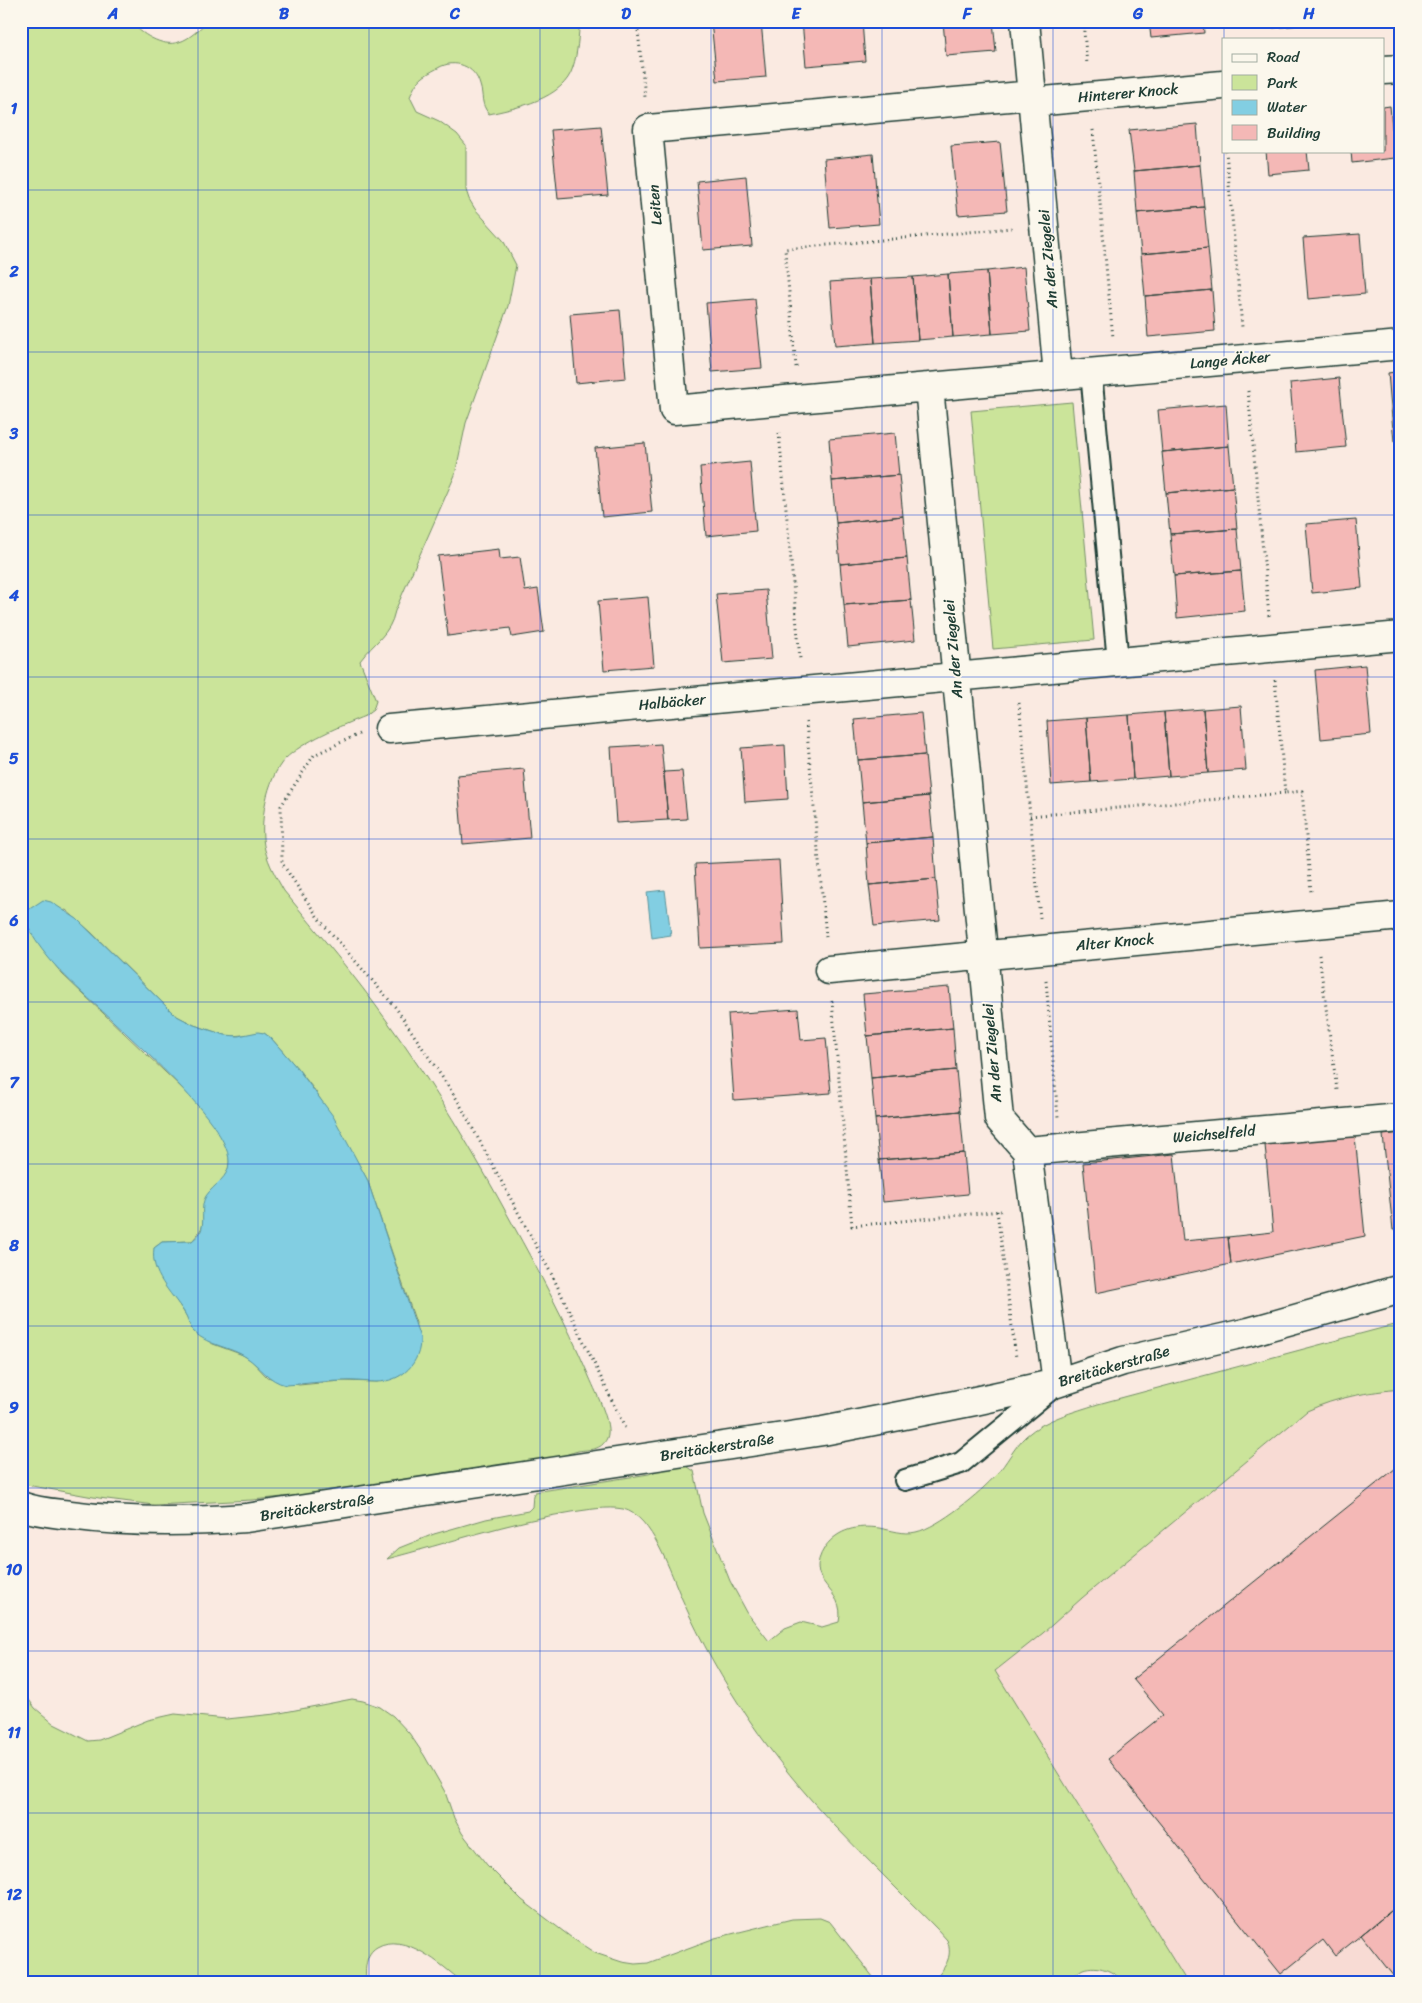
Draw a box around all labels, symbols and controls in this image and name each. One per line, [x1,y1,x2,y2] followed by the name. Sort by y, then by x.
[107,0,118,28] text: A
[279,0,290,28] text: B
[449,0,461,28] text: C
[621,0,631,28] text: D
[792,0,802,28] text: E
[962,0,973,28] text: F
[1132,0,1144,28] text: G
[1302,0,1315,28] text: H
[1222,38,1384,152] legend
[1267,44,1300,70] text: Road
[1267,70,1298,96] text: Park
[1077,76,1180,110] street label: Hinterer Knock
[11,94,18,123] text: 1
[1267,94,1307,120] text: Water
[1267,120,1321,146] text: Building
[640,184,670,226] street label: Leiten
[1031,208,1065,311] street label: An der Ziegelei
[8,257,19,286] text: 2
[1189,343,1272,376] street label: Lange Äcker
[9,419,19,448] text: 3
[8,581,19,610] text: 4
[936,598,970,701] street label: An der Ziegelei
[637,686,707,718] street label: Halbäcker
[9,744,19,773] text: 5
[8,906,19,935] text: 6
[1074,926,1155,958] street label: Alter Knock
[975,1002,1009,1105] street label: An der Ziegelei
[9,1068,20,1097] text: 7
[1172,1117,1257,1151] street label: Weichselfeld
[8,1231,19,1260] text: 8
[1055,1338,1173,1394] street label: Breitäckerstraße
[9,1393,19,1422] text: 9
[658,1425,776,1469] street label: Breitäckerstraße
[258,1485,376,1529] street label: Breitäckerstraße
[6,1555,22,1584] text: 10
[7,1718,21,1747] text: 11
[6,1880,23,1909] text: 12

